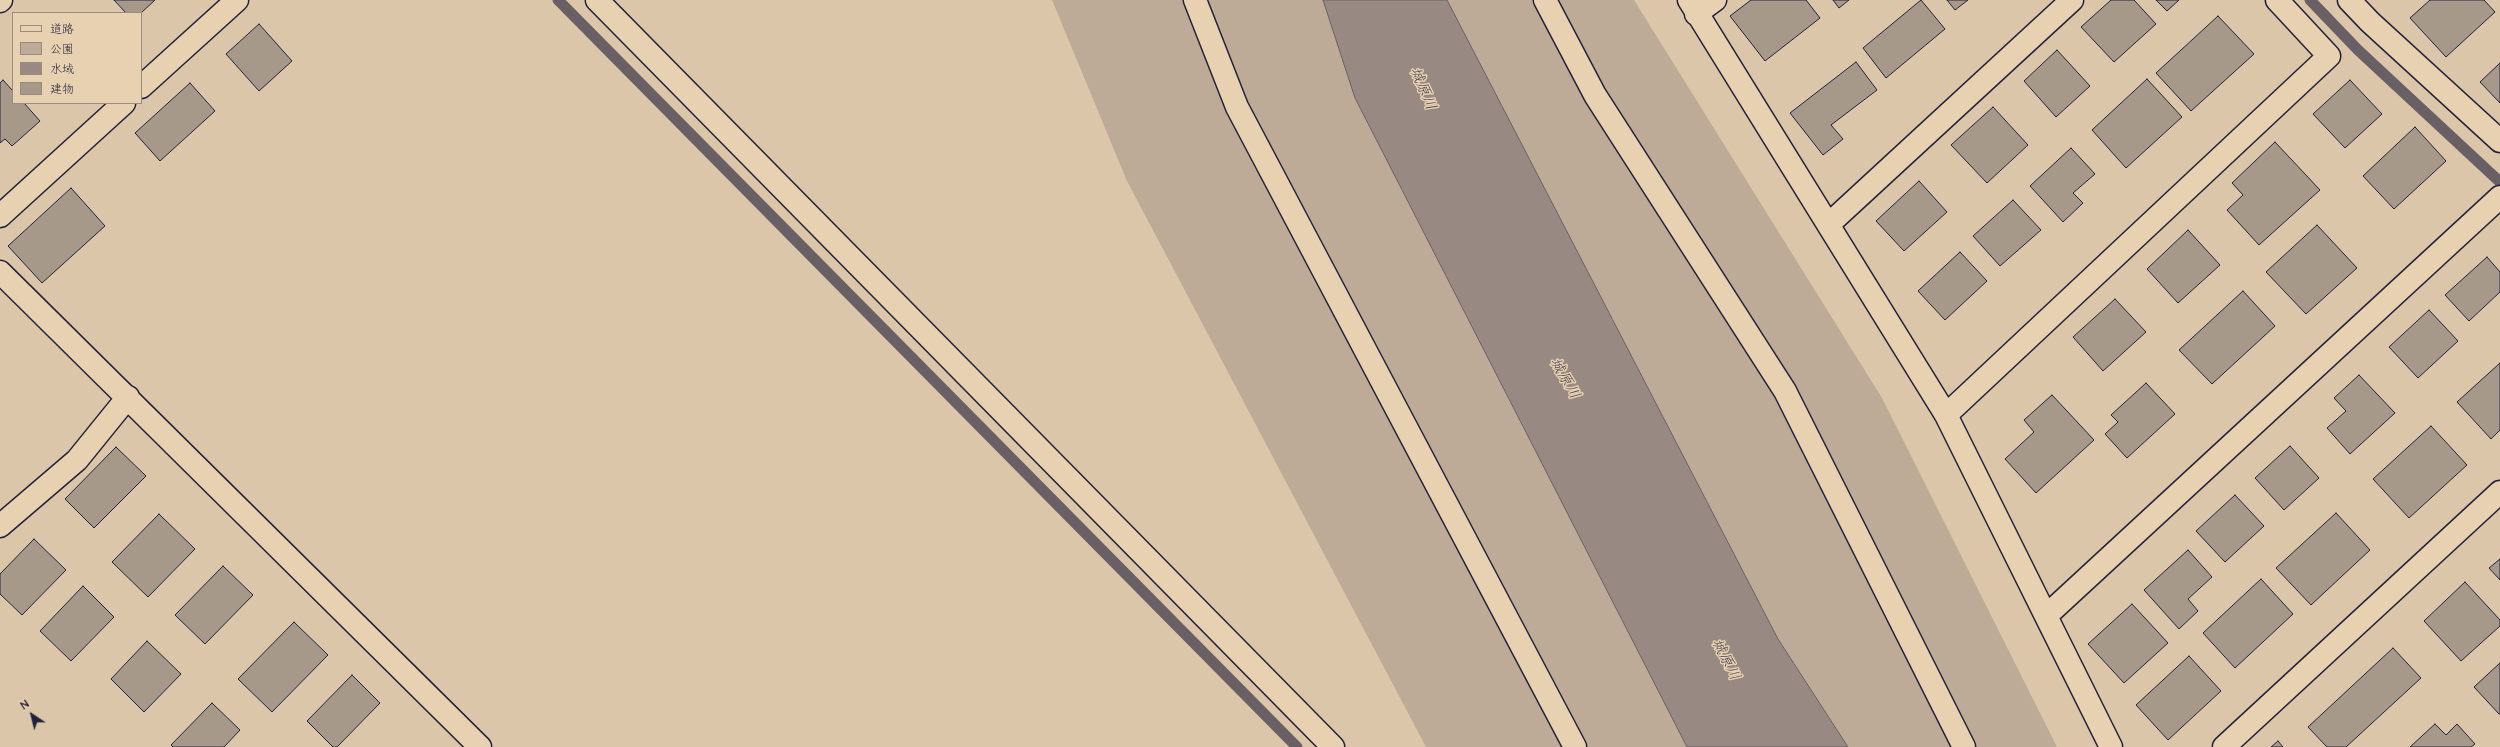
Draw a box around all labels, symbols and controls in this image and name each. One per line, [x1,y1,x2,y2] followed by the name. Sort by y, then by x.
[12,12,142,104] legend
[50,21,74,38] text: 道路
[50,41,74,58] text: 公園
[50,61,74,78] text: 水域
[1405,65,1439,113] water label: 城原川
[50,81,74,98] text: 建物
[1545,355,1583,403] water label: 城原川
[1707,636,1743,684] water label: 城原川
[12,695,52,735] north arrow
[18,697,32,713] text: N

